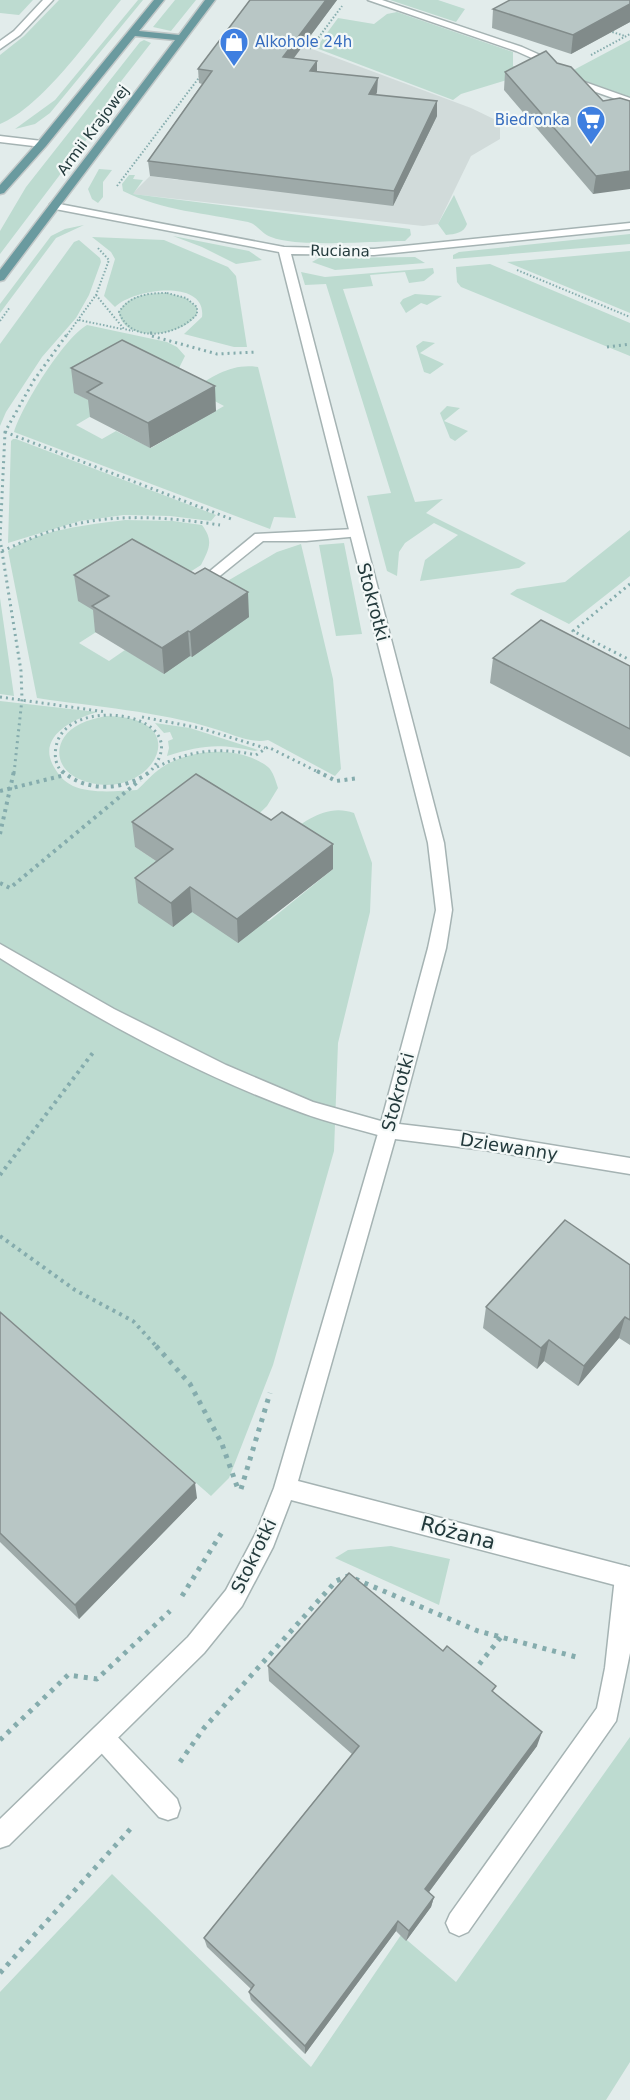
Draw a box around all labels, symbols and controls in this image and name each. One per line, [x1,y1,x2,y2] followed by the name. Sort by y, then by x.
[218,26,250,68] shop icon: Alkohole 24h
[255,33,352,51] place label: Alkohole 24h
[53,81,133,179] street label: Armii Krajowej
[575,104,607,146] supermarket icon: Biedronka
[495,111,570,129] place label: Biedronka
[310,241,370,261] street label: Ruciana
[353,560,394,643] street label: Stokrotki
[377,1050,418,1133] street label: Stokrotki
[459,1128,560,1165] street label: Dziewanny
[418,1511,498,1555] street label: Różana
[226,1515,281,1597] street label: Stokrotki

